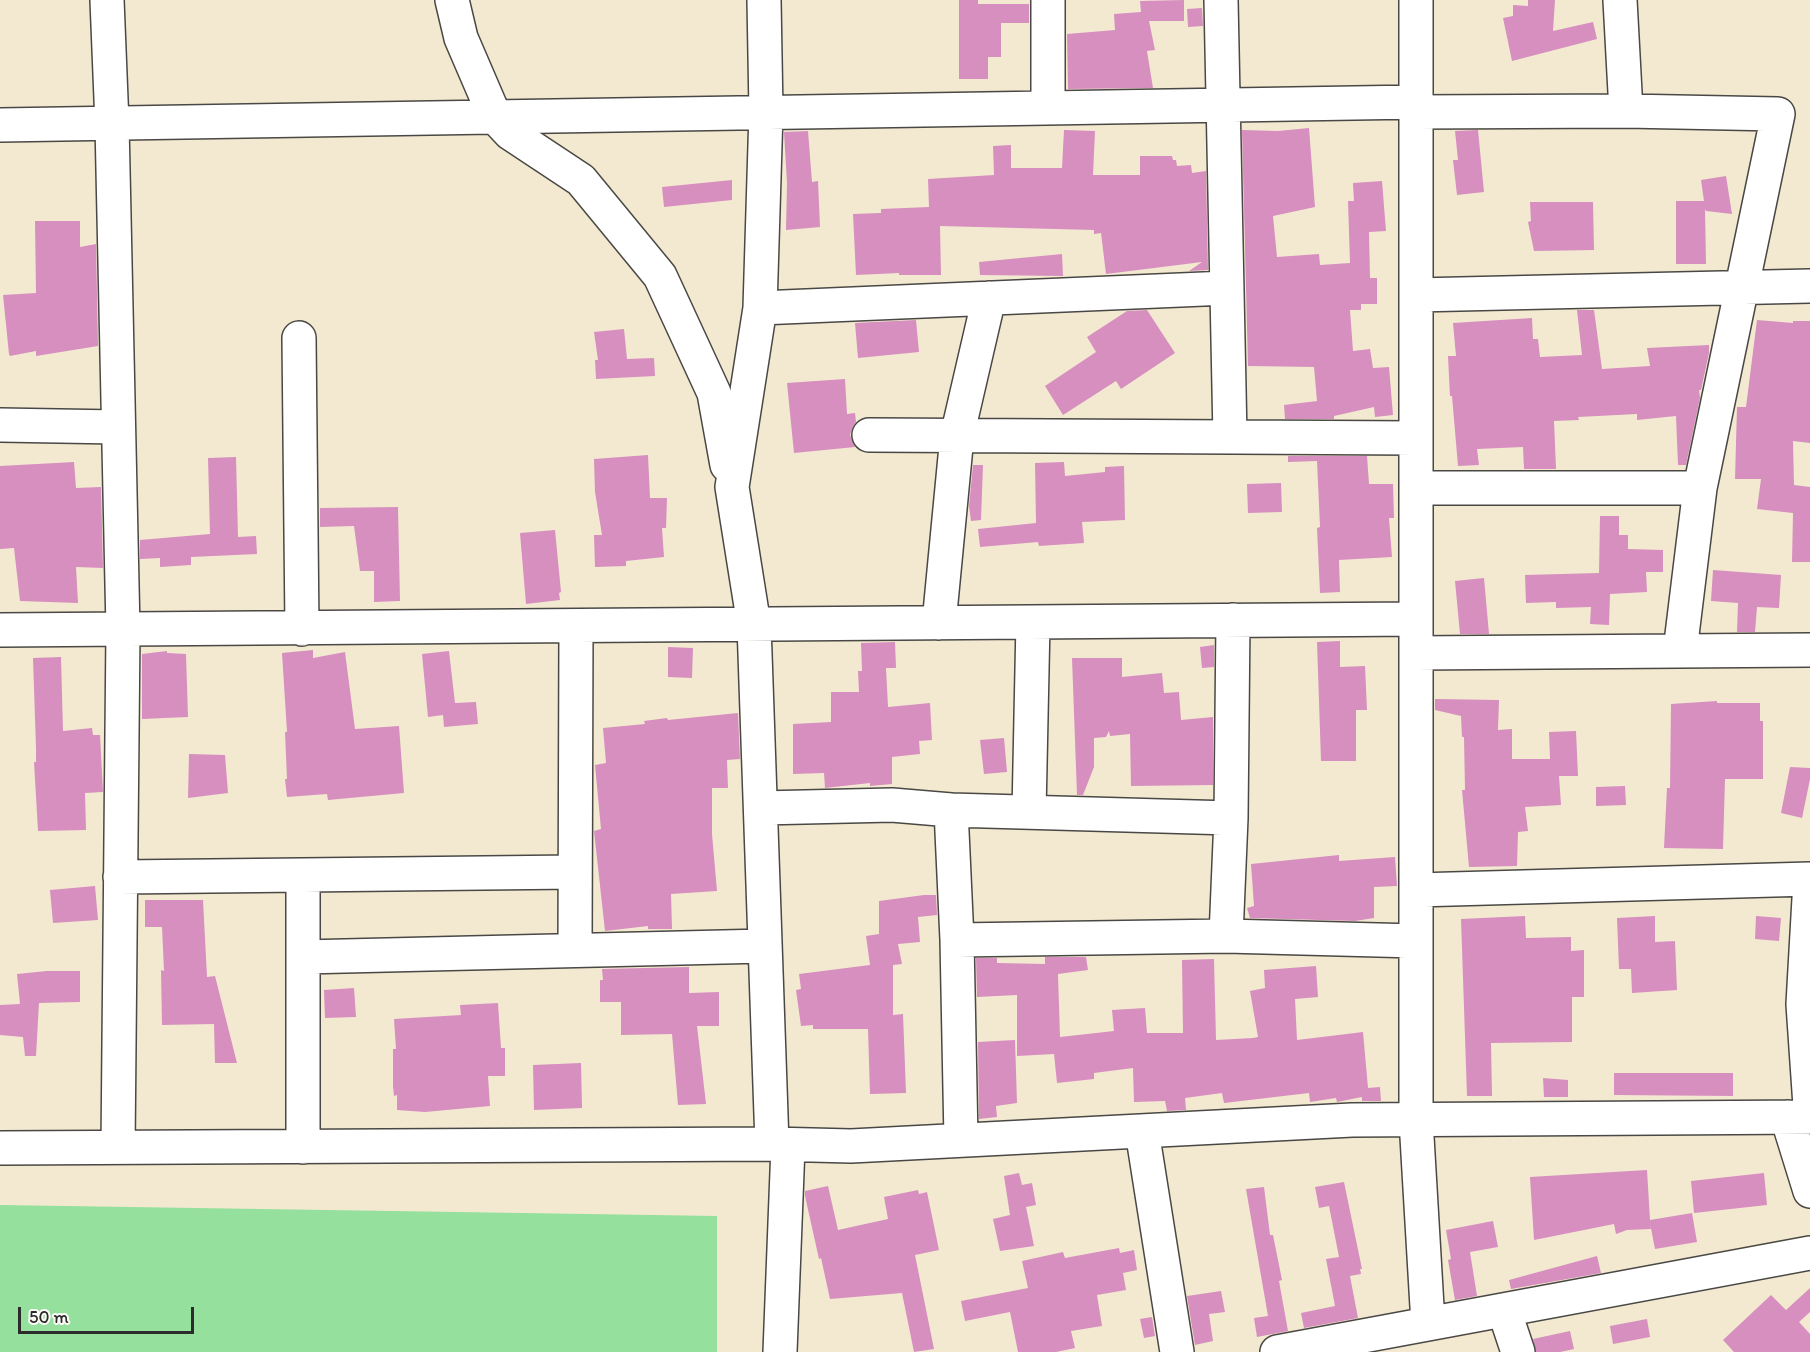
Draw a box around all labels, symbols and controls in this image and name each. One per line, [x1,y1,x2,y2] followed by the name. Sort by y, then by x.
[21,1295,196,1333] scale bar
[29,1306,69,1328] text: 50 m

